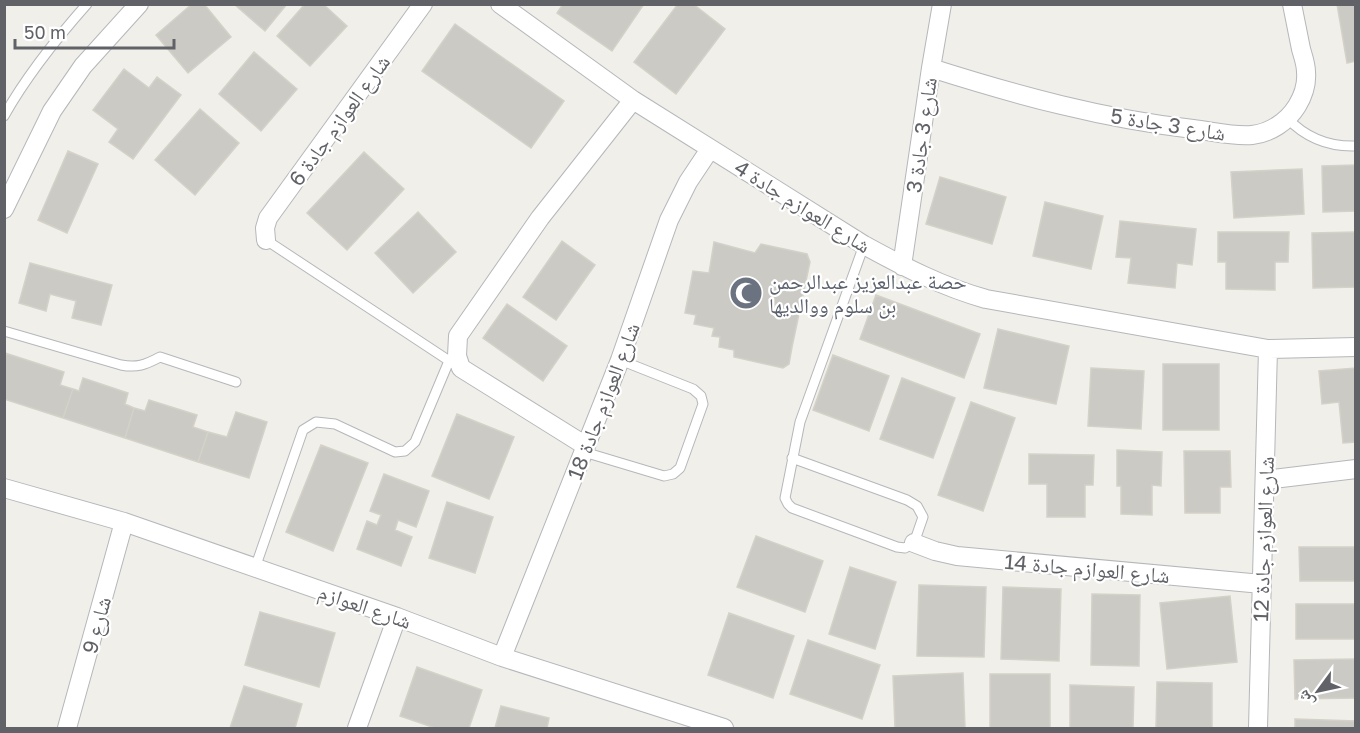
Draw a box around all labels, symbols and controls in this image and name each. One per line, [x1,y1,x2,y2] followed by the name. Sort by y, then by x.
[15,12,174,50] scale bar
[24,21,66,43] text: 50 m
[283,49,397,192] street label: شارع العوازم جادة 6
[900,76,943,194] street label: شارع 3 جادة 3
[1108,102,1227,147] street label: شارع 3 جادة 5
[729,154,876,260] street label: شارع العوازم جادة 4
[769,268,967,320] place label: حصة عبدالعزيز عبدالرحمن بن سلوم ووالديها
[728,275,764,311] mosque icon: حصة عبدالعزيز عبدالرحمن بن سلوم ووالديها
[561,319,647,484] street label: شارع العوازم جادة 18
[1247,456,1281,622] street label: شارع العوازم جادة 12
[1003,548,1171,590] street label: شارع العوازم جادة 14
[314,578,415,636] street label: شارع العوازم
[76,594,117,657] street label: شارع 9
[1288,661,1348,721] north arrow
[1292,687,1318,712] text: ش

